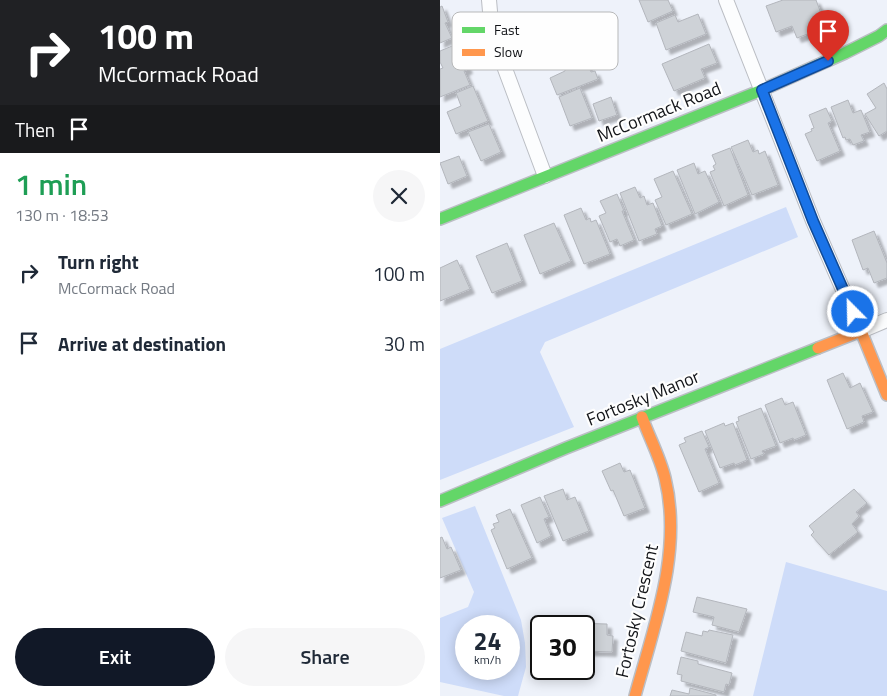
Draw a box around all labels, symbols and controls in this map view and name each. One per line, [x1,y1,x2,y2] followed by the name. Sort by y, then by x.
[98,9,194,63] text: 100 m
[807,10,849,61] pin
[452,12,618,70] legend
[814,17,842,45] icon: arrive
[494,19,519,40] text: Fast
[15,20,80,85] icon: right
[494,41,523,62] text: Slow
[98,57,259,91] text: McCormack Road
[593,74,725,149] street label: McCormack Road
[15,115,55,144] text: Then
[65,115,93,143] icon: arrive
[15,161,87,207] text: 1 min
[373,170,425,222] button: close
[15,203,109,227] text: 130 m · 18:53
[58,247,139,276] text: Turn right
[15,259,43,287] icon: right
[373,259,425,288] text: 100 m
[58,276,175,300] text: McCormack Road
[826,285,878,337] position arrow
[15,329,43,357] icon: arrive
[58,329,226,358] text: Arrive at destination
[384,329,425,358] text: 30 m
[582,363,703,433] street label: Fortosky Manor
[608,541,665,680] street label: Fortosky Crescent
[530,615,595,680] speed limit sign: 30
[473,622,502,660] text: 24
[15,628,215,686] button: Exit
[225,628,425,686] button: Share
[474,650,501,669] text: km/h

